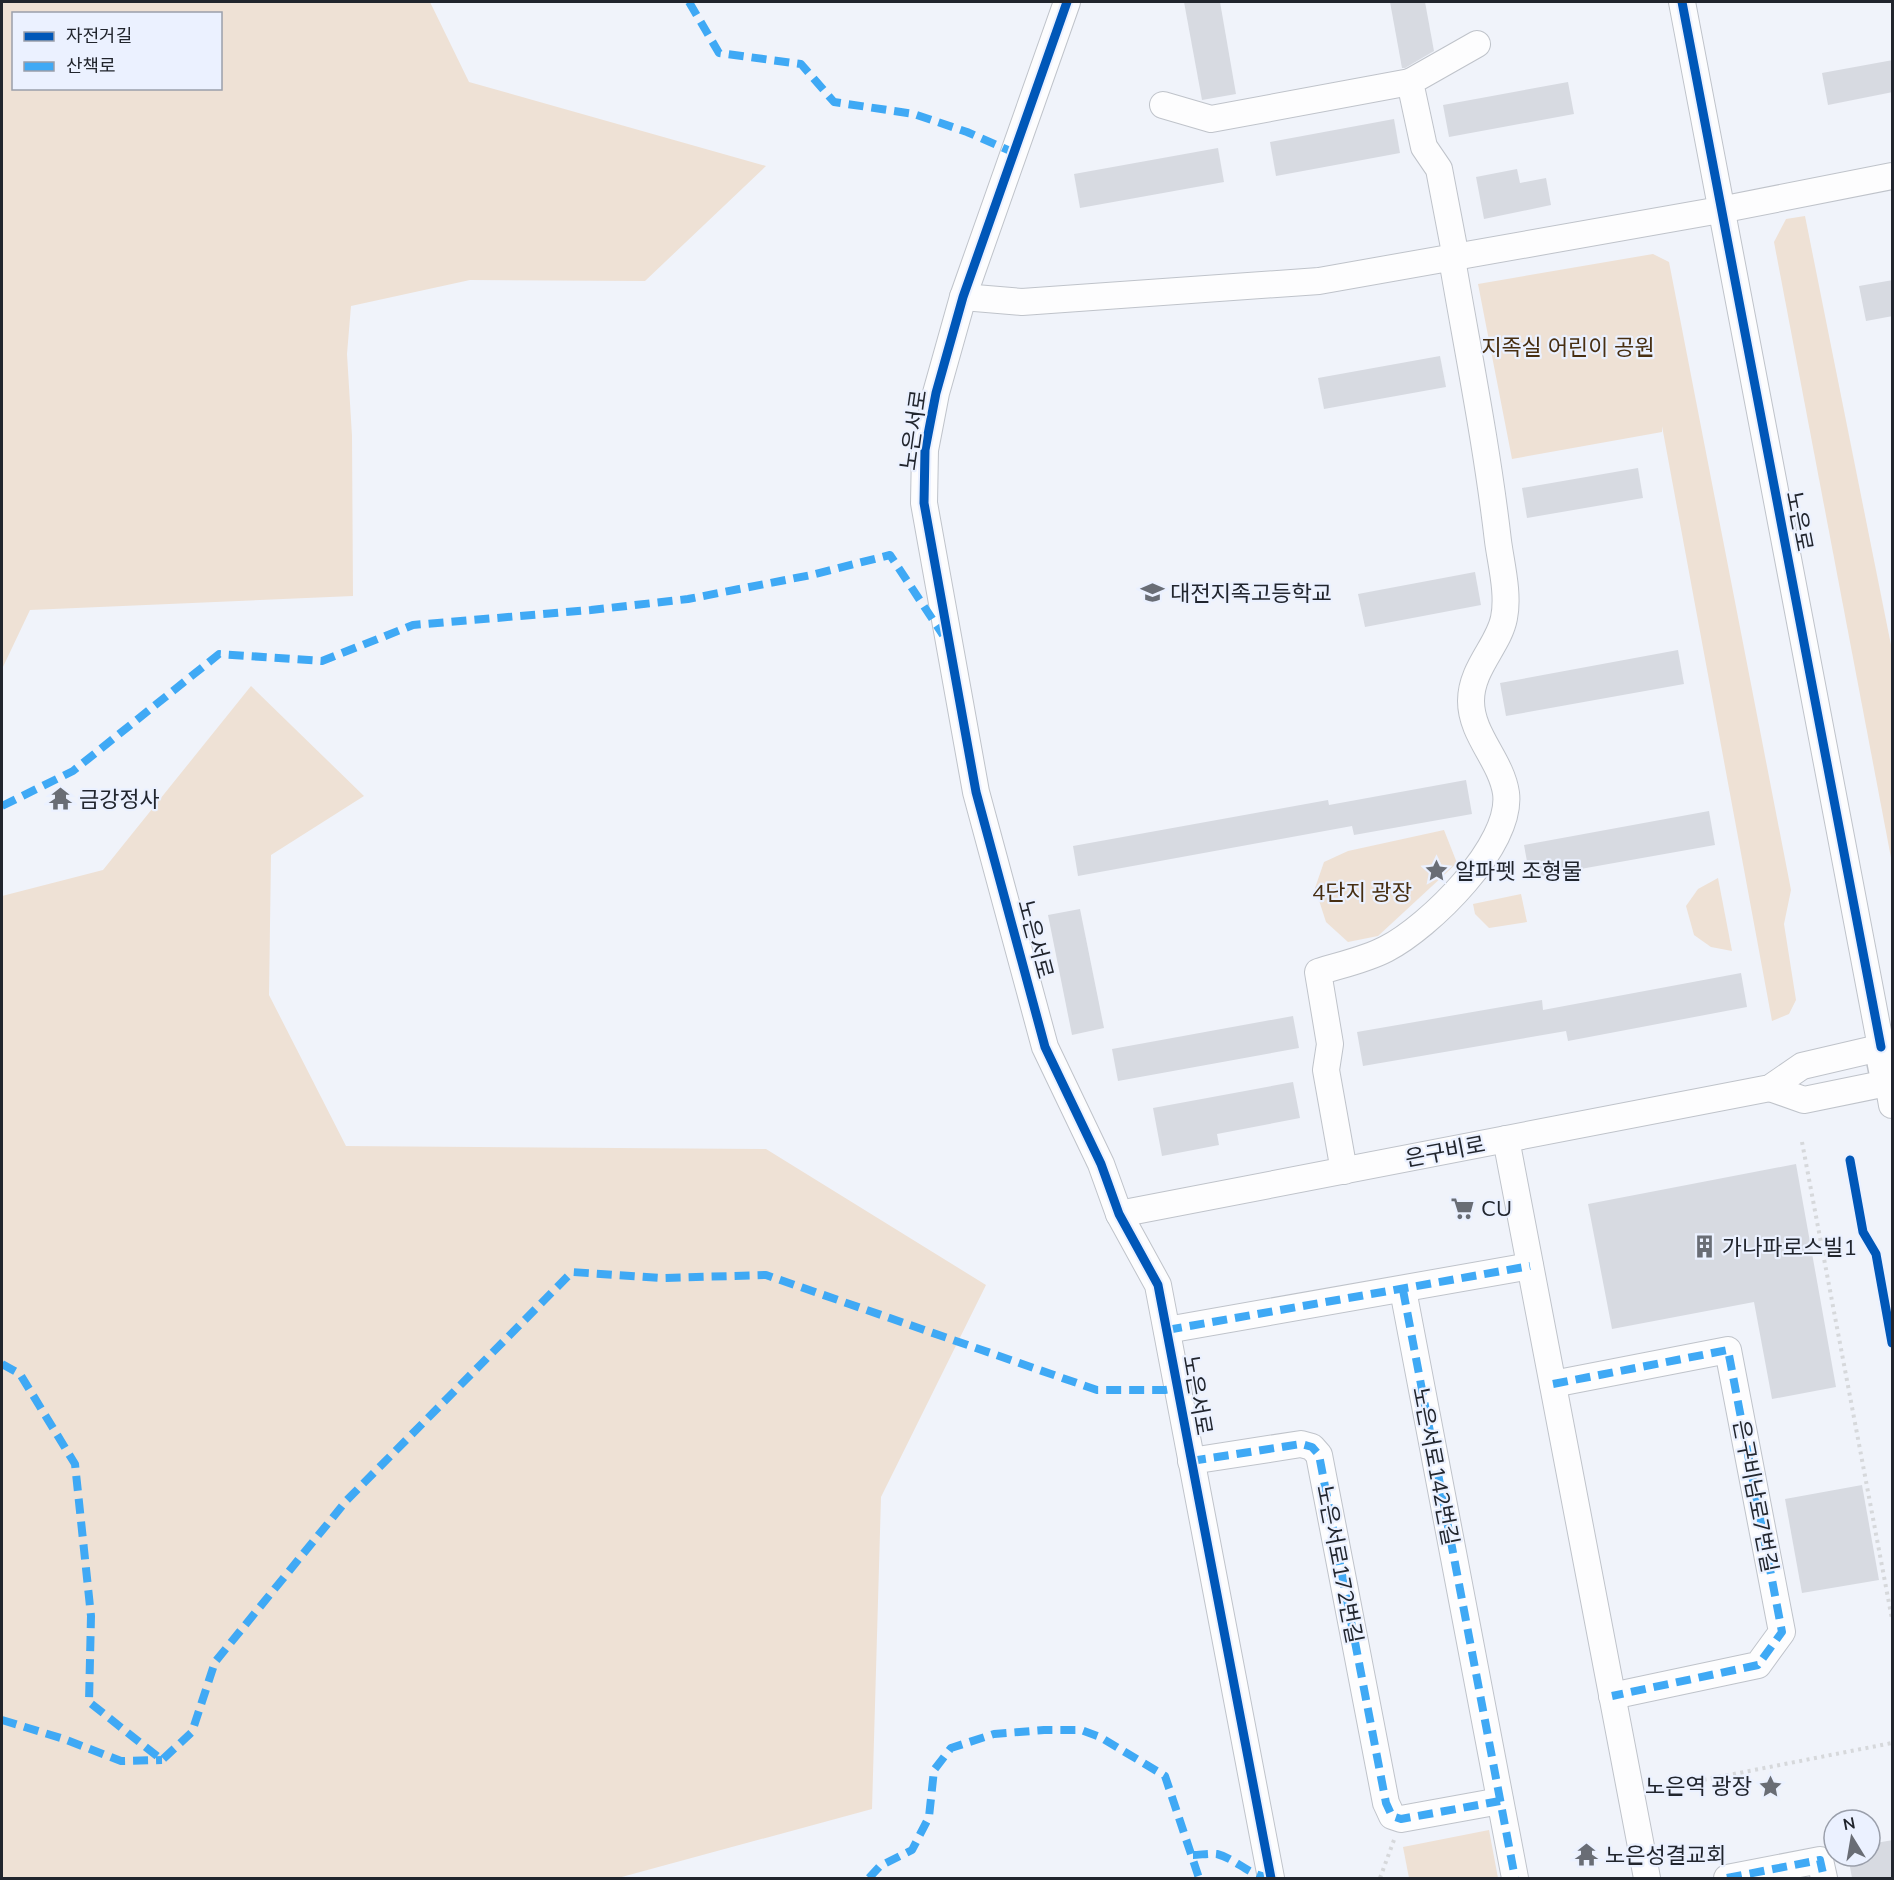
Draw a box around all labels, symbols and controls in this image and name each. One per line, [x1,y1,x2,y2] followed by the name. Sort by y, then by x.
[12,12,222,90] legend
[66,24,132,47] text: 자전거길
[66,54,116,77] text: 산책로
[1481,333,1655,361] park label: 지족실 어린이 공원
[894,388,932,472] street label: 노은서로
[1780,489,1820,553] street label: 노은로
[1170,579,1332,607] place label: 대전지족고등학교
[1139,580,1165,606] school or university icon: 대전지족고등학교
[79,785,160,813] place label: 금강정사
[48,786,74,812] temple icon: 금강정사
[1455,857,1582,885] place label: 알파펫 조형물
[1424,858,1450,884] place icon: 알파펫 조형물
[1312,878,1412,906] park label: 4단지 광장
[1012,896,1060,982] street label: 노은서로
[1403,1130,1487,1172] street label: 은구비로
[1481,1194,1512,1222] place label: CU
[1450,1195,1476,1221] supermarket icon: CU
[1722,1233,1857,1261] place label: 가나파로스빌1
[1691,1234,1717,1260] building icon: 가나파로스빌1
[1177,1353,1219,1437] street label: 노은서로
[1407,1384,1465,1548] street label: 노은서로142번길
[1727,1417,1785,1575] street label: 은구비남로7번길
[1311,1482,1369,1646] street label: 노은서로172번길
[1645,1772,1752,1800] place label: 노은역 광장
[1757,1773,1783,1799] place icon: 노은역 광장
[1822,1808,1882,1868] north arrow
[1841,1812,1857,1834] text: N
[1605,1841,1726,1869] place label: 노은성결교회
[1574,1842,1600,1868] temple icon: 노은성결교회

